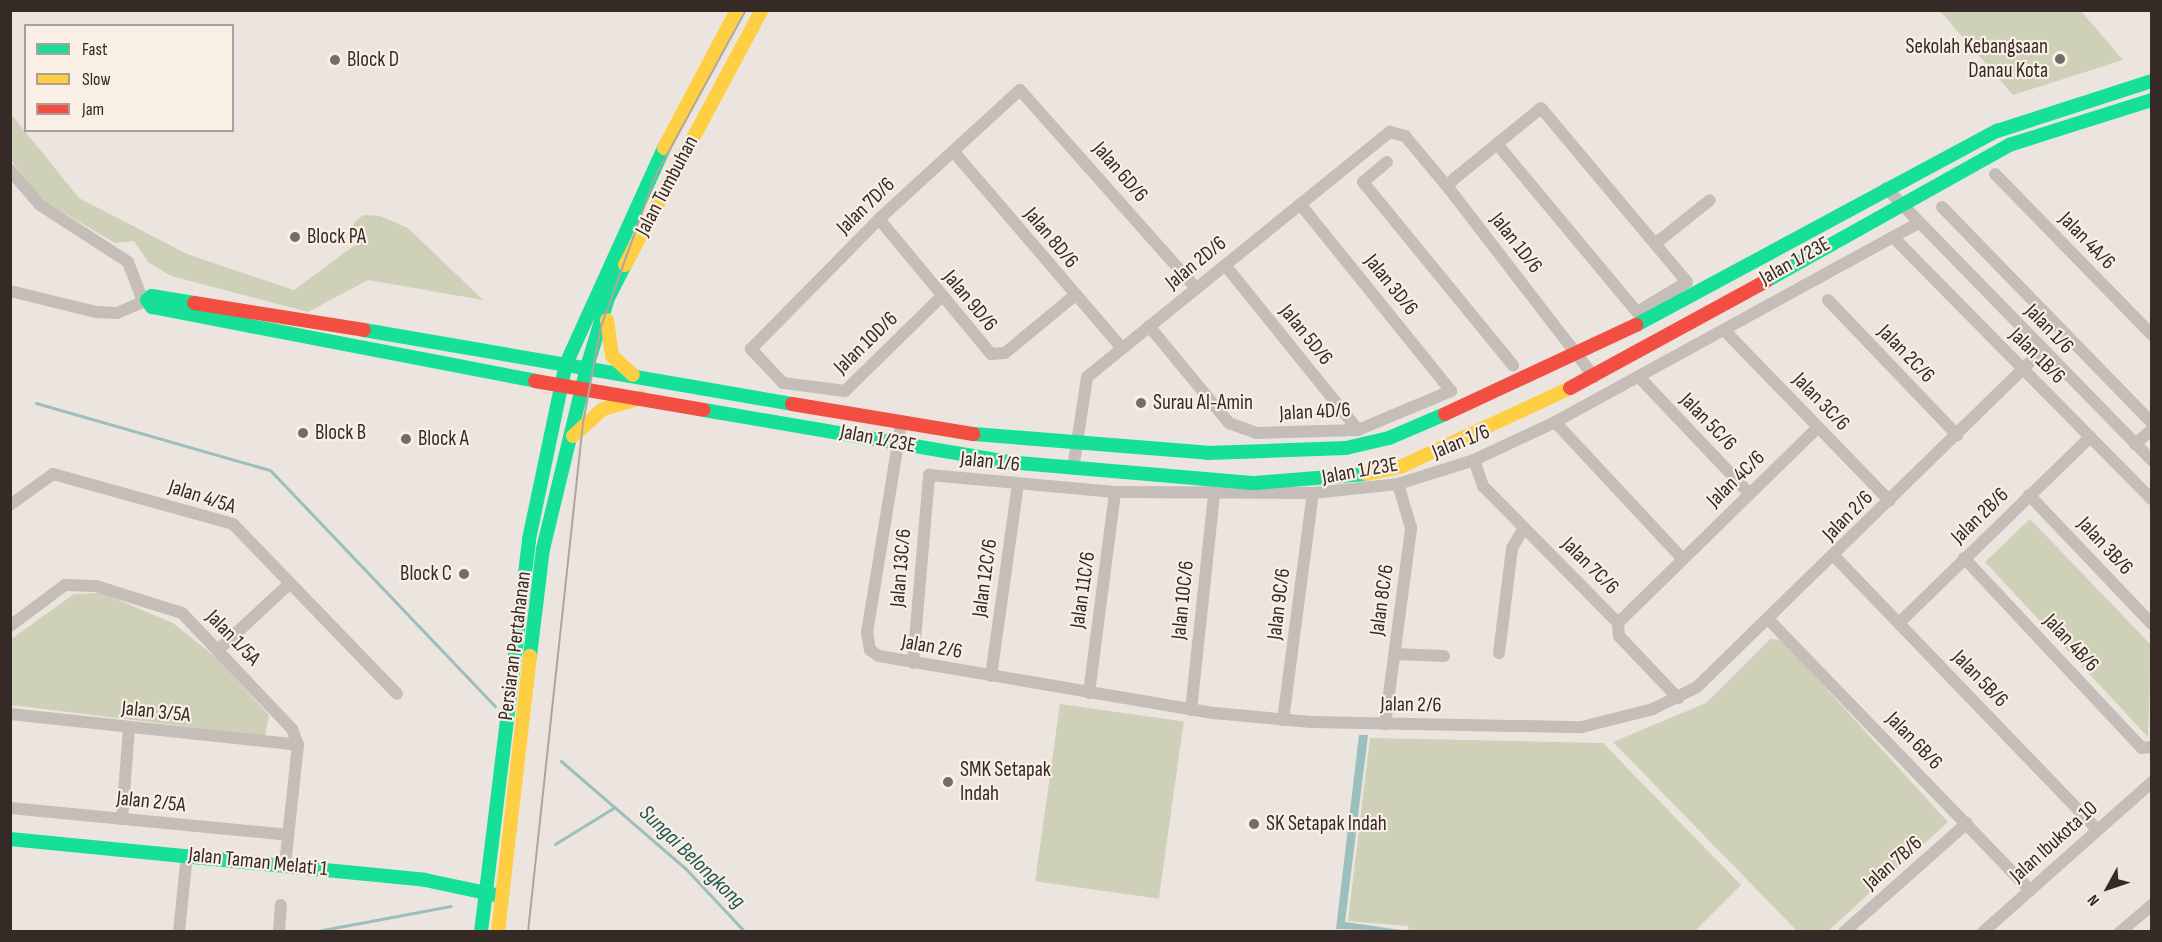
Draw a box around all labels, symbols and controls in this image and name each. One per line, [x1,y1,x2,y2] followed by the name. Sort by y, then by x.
[24,24,234,132] legend
[1906,34,2048,84] place label: Sekolah Kebangsaan Danau Kota
[82,39,107,60] text: Fast
[347,47,399,73] place label: Block D
[2053,52,2067,66] marker: Sekolah Kebangsaan Danau Kota
[328,53,342,67] marker: Block D
[82,69,111,90] text: Slow
[82,99,104,120] text: Jam
[630,132,704,240] street label: Jalan Tumbuhan
[1087,137,1153,207] street label: Jalan 6D/6
[832,172,900,240] street label: Jalan 7D/6
[1018,202,1084,274] street label: Jalan 8D/6
[2053,207,2121,275] street label: Jalan 4A/6
[1485,208,1547,278] street label: Jalan 1D/6
[307,224,366,250] place label: Block PA
[288,230,302,244] marker: Block PA
[1160,231,1232,295] street label: Jalan 2D/6
[1755,231,1835,291] street label: Jalan 1/23E
[1359,249,1423,321] street label: Jalan 3D/6
[937,265,1003,337] street label: Jalan 9D/6
[2019,299,2079,359] street label: Jalan 1/6
[1274,300,1338,370] street label: Jalan 5D/6
[829,306,903,380] street label: Jalan 10D/6
[1872,320,1940,388] street label: Jalan 2C/6
[2004,323,2070,389] street label: Jalan 1B/6
[1787,368,1855,436] street label: Jalan 3C/6
[1674,388,1742,456] street label: Jalan 5C/6
[1153,390,1253,416] place label: Surau Al-Amin
[1134,396,1148,410] marker: Surau Al-Amin
[1279,398,1351,426] street label: Jalan 4D/6
[838,419,918,459] street label: Jalan 1/23E
[1429,419,1493,465] street label: Jalan 1/6
[315,420,366,446] place label: Block B
[296,426,310,440] marker: Block B
[418,426,469,452] place label: Block A
[399,432,413,446] marker: Block A
[1702,445,1770,513] street label: Jalan 4C/6
[959,446,1021,478] street label: Jalan 1/6
[1320,452,1400,490] street label: Jalan 1/23E
[165,474,239,520] street label: Jalan 4/5A
[1946,483,2014,549] street label: Jalan 2B/6
[1817,485,1879,547] street label: Jalan 2/6
[2072,512,2138,580] street label: Jalan 3B/6
[885,528,917,608] street label: Jalan 13C/6
[1556,532,1624,600] street label: Jalan 7C/6
[967,537,1003,619] street label: Jalan 12C/6
[1065,550,1101,630] street label: Jalan 11C/6
[1166,559,1200,641] street label: Jalan 10C/6
[400,561,452,587] place label: Block C
[1365,563,1399,637] street label: Jalan 8C/6
[457,567,471,581] marker: Block C
[1262,567,1296,641] street label: Jalan 9C/6
[493,570,537,722] street label: Persiaran Pertahanan
[200,605,266,671] street label: Jalan 1/5A
[2038,609,2104,677] street label: Jalan 4B/6
[900,629,964,665] street label: Jalan 2/6
[1947,645,2013,713] street label: Jalan 5B/6
[1380,692,1442,718] street label: Jalan 2/6
[120,696,192,728] street label: Jalan 3/5A
[1880,707,1948,775] street label: Jalan 6B/6
[960,757,1051,807] place label: SMK Setapak Indah
[941,775,955,789] marker: SMK Setapak Indah
[115,786,187,818] street label: Jalan 2/5A
[2005,796,2103,888] street label: Jalan Ibukota 10
[634,800,750,914] water label: Sungai Belongkong
[1266,811,1387,837] place label: SK Setapak Indah
[1247,817,1261,831] marker: SK Setapak Indah
[1858,831,1928,895] street label: Jalan 7B/6
[187,842,329,882] street label: Jalan Taman Melati 1
[2078,858,2138,918] north arrow
[2084,891,2104,909] text: N

